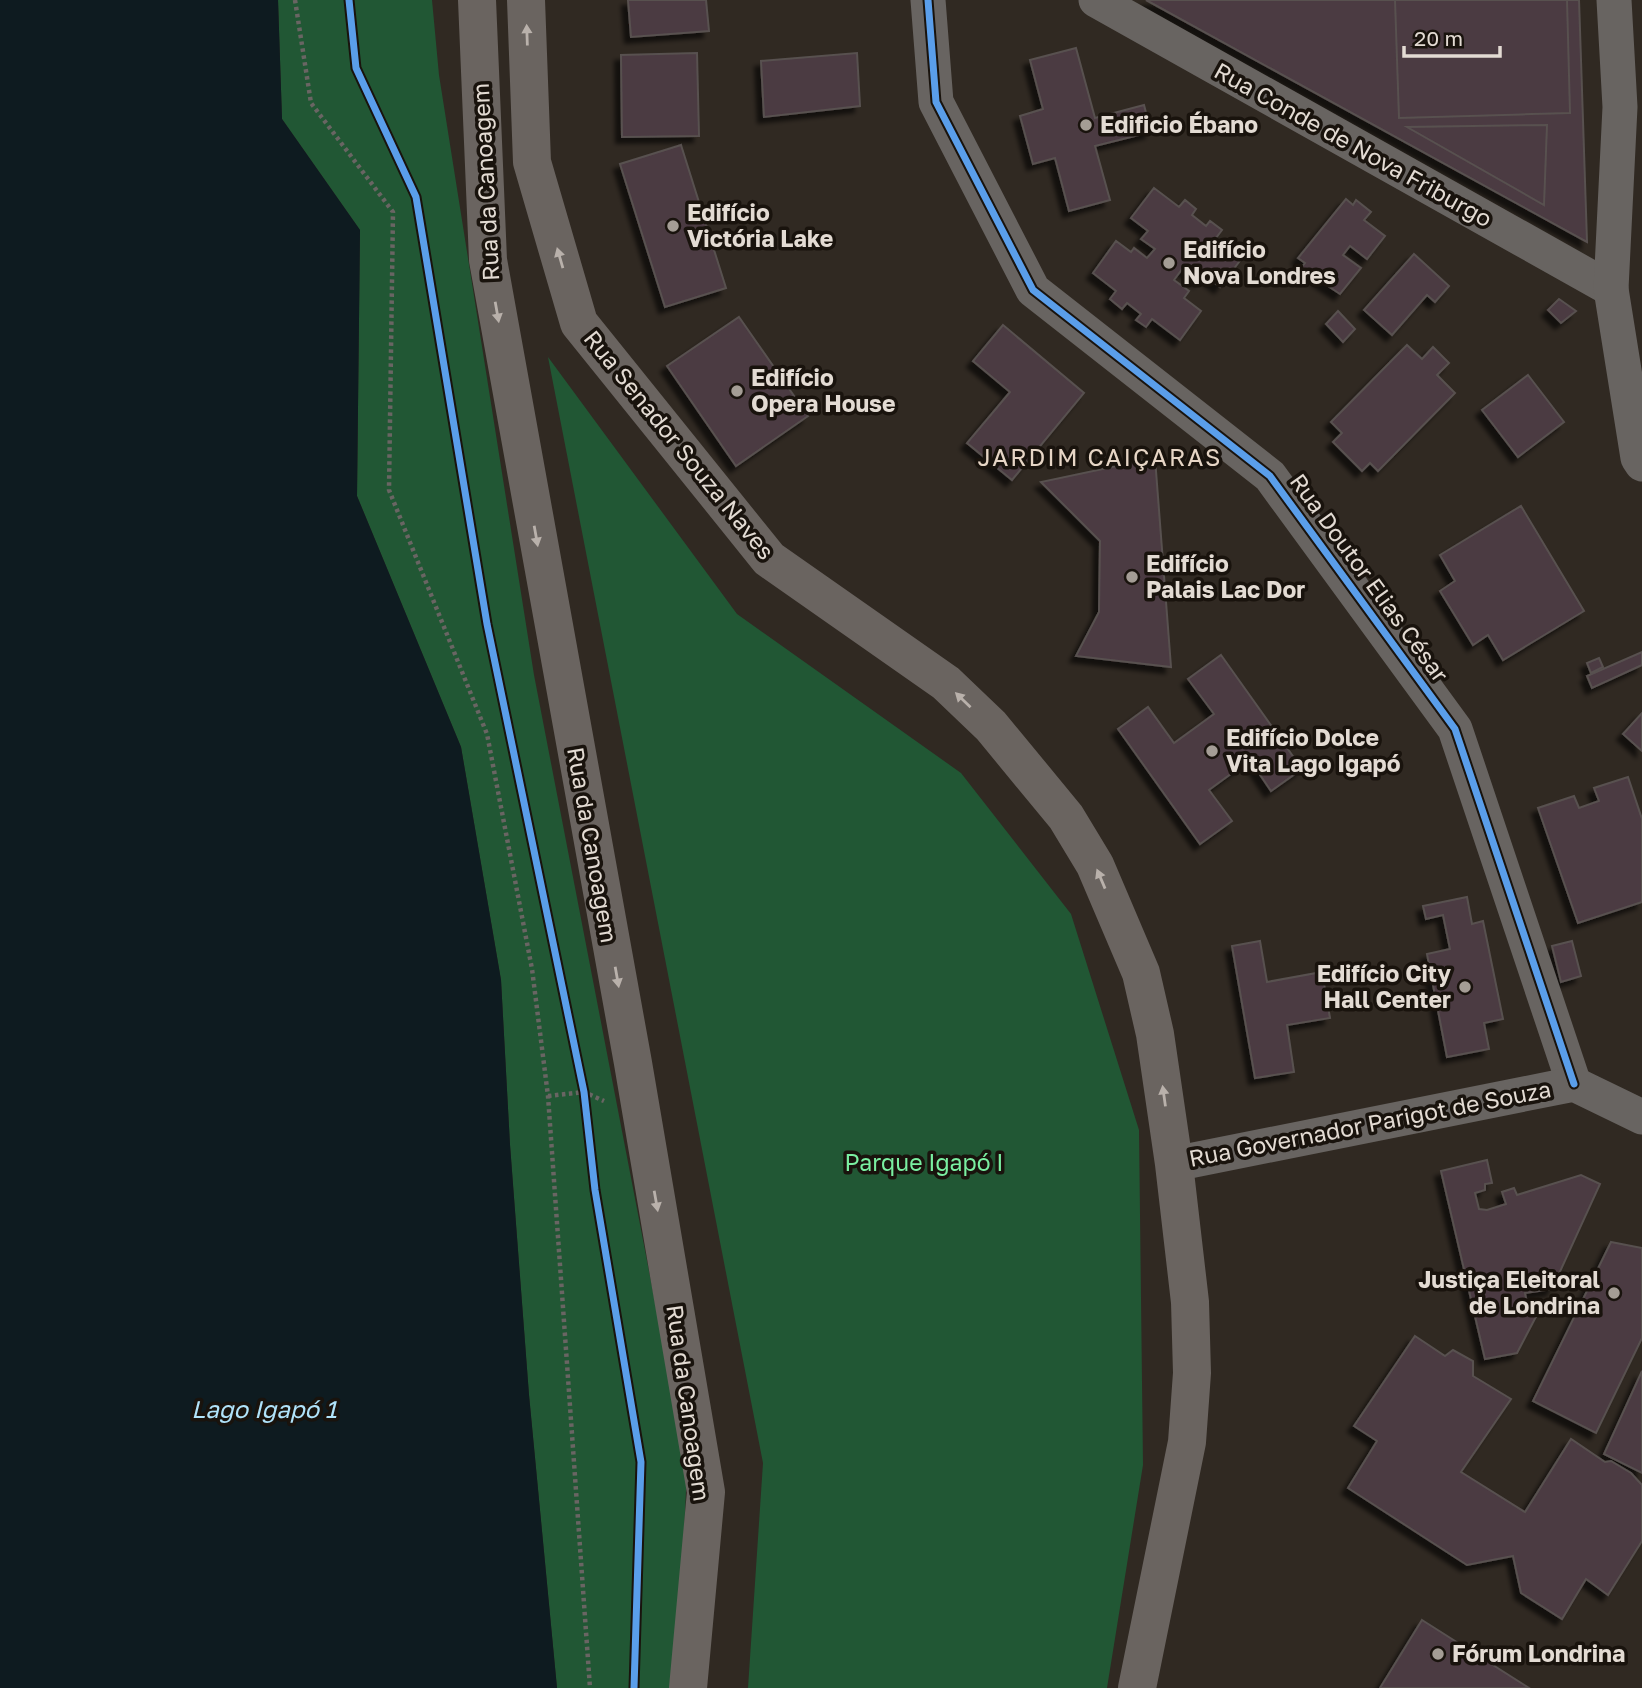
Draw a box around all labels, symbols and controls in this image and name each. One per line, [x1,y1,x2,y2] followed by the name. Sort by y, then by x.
[1404,14,1500,58] scale bar
[521,23,532,45] one-way arrow
[1414,25,1463,51] text: 20 m
[1210,56,1497,232] street label: Rua Conde de Nova Friburgo
[466,82,504,282] street label: Rua da Canoagem
[1100,110,1258,138] place label: Edificio Ébano
[1078,117,1094,133] marker: Edificio Ébano
[687,198,833,252] place label: Edifício Victória Lake
[665,218,681,234] marker: Edifício Victória Lake
[1183,235,1336,289] place label: Edifício Nova Londres
[554,247,564,268] one-way arrow
[1161,255,1177,271] marker: Edifício Nova Londres
[491,301,502,323] one-way arrow
[579,324,781,565] street label: Rua Senador Souza Naves
[751,363,896,417] place label: Edifício Opera House
[729,383,745,399] marker: Edifício Opera House
[978,442,1222,471] district label: JARDIM CAIÇARAS
[1285,468,1455,687] street label: Rua Doutor Elias César
[530,525,541,547] one-way arrow
[1146,549,1305,603] place label: Edifício Palais Lac Dor
[1124,569,1140,585] marker: Edifício Palais Lac Dor
[955,692,972,708] one-way arrow
[1226,723,1401,777] place label: Edifício Dolce Vita Lago Igapó
[1204,743,1220,759] marker: Edifício Dolce Vita Lago Igapó
[562,745,624,945] street label: Rua da Canoagem
[1095,869,1107,889] one-way arrow
[1317,959,1451,1013] place label: Edifício City Hall Center
[611,966,622,988] one-way arrow
[1457,979,1473,995] marker: Edifício City Hall Center
[1186,1074,1553,1172] street label: Rua Governador Parigot de Souza
[1159,1085,1170,1107] one-way arrow
[845,1148,1004,1176] park label: Parque Igapó I
[651,1190,662,1212] one-way arrow
[1418,1265,1600,1319] place label: Justiça Eleitoral de Londrina
[1606,1285,1622,1301] marker: Justiça Eleitoral de Londrina
[661,1303,717,1503] street label: Rua da Canoagem
[191,1394,337,1424] water label: Lago Igapó 1
[1452,1639,1625,1667] place label: Fórum Londrina
[1430,1646,1446,1662] marker: Fórum Londrina

